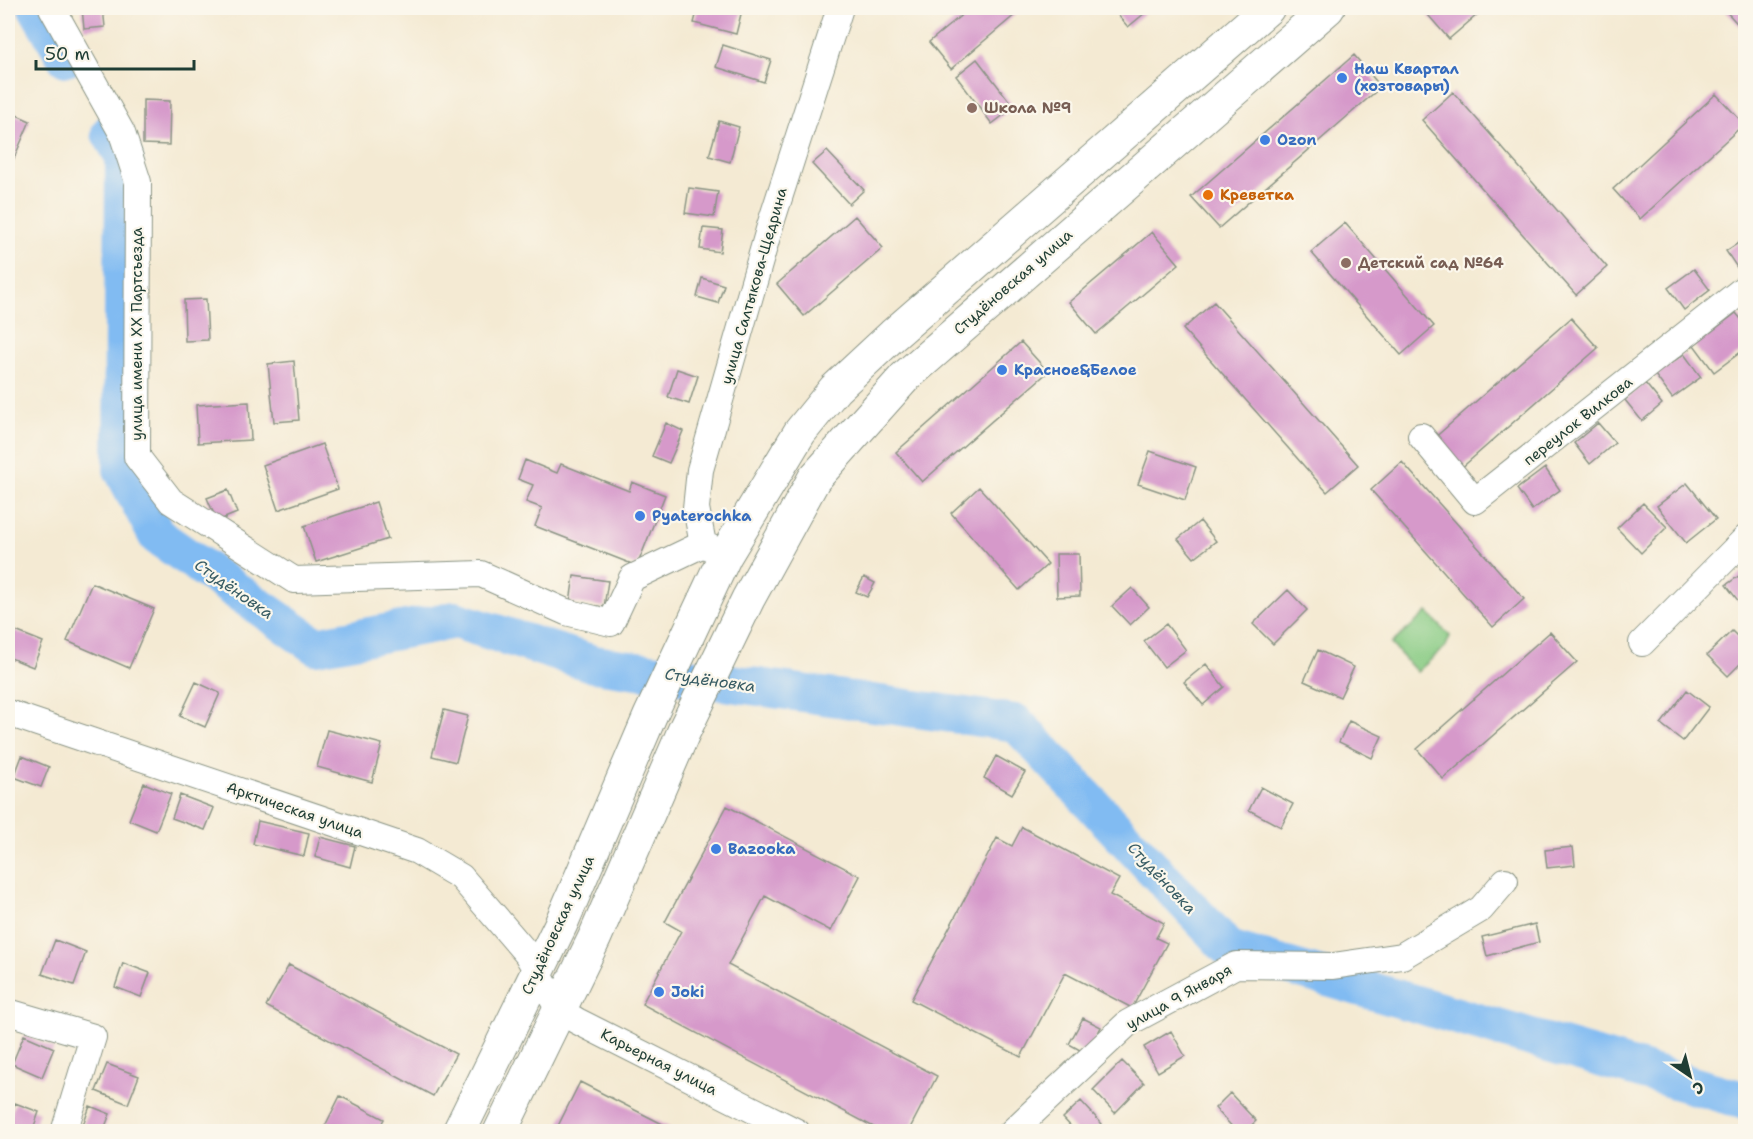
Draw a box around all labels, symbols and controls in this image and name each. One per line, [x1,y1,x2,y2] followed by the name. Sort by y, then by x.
[36,33,194,71] scale bar
[45,42,90,66] text: 50 m
[1354,59,1459,96] place label: Наш Квартал (хозтовары)
[1335,71,1349,85] marker: Наш Квартал (хозтовары)
[984,98,1071,118] place label: Школа №9
[965,101,979,115] marker: Школа №9
[1277,130,1317,150] place label: Ozon
[1258,133,1272,147] marker: Ozon
[716,185,792,387] street label: улица Салтыкова-Щедрина
[1220,185,1295,205] place label: Креветка
[1201,188,1215,202] marker: Креветка
[949,224,1077,339] street label: Студёновская улица
[127,227,147,441] street label: улица имени ХХ Партсъезда
[1358,253,1504,273] place label: Детский сад №64
[1339,256,1353,270] marker: Детский сад №64
[1014,360,1137,380] place label: Красное&Белое
[995,363,1009,377] marker: Красное&Белое
[1519,372,1637,470] street label: переулок Вилкова
[652,506,752,526] place label: Pyaterochka
[633,509,647,523] marker: Pyaterochka
[190,554,278,624] water label: Студёновка
[663,663,757,697] water label: Студёновка
[224,777,367,843] street label: Арктическая улица
[1123,837,1201,919] water label: Студёновка
[728,839,796,859] place label: Bazooka
[709,842,723,856] marker: Bazooka
[517,852,599,998] street label: Студёновская улица
[1123,960,1235,1034] street label: улица 9 Января
[671,982,704,1002] place label: Joki
[652,985,666,999] marker: Joki
[597,1024,721,1100] street label: Карьерная улица
[1660,1046,1720,1106] north arrow
[1688,1076,1708,1099] text: С

